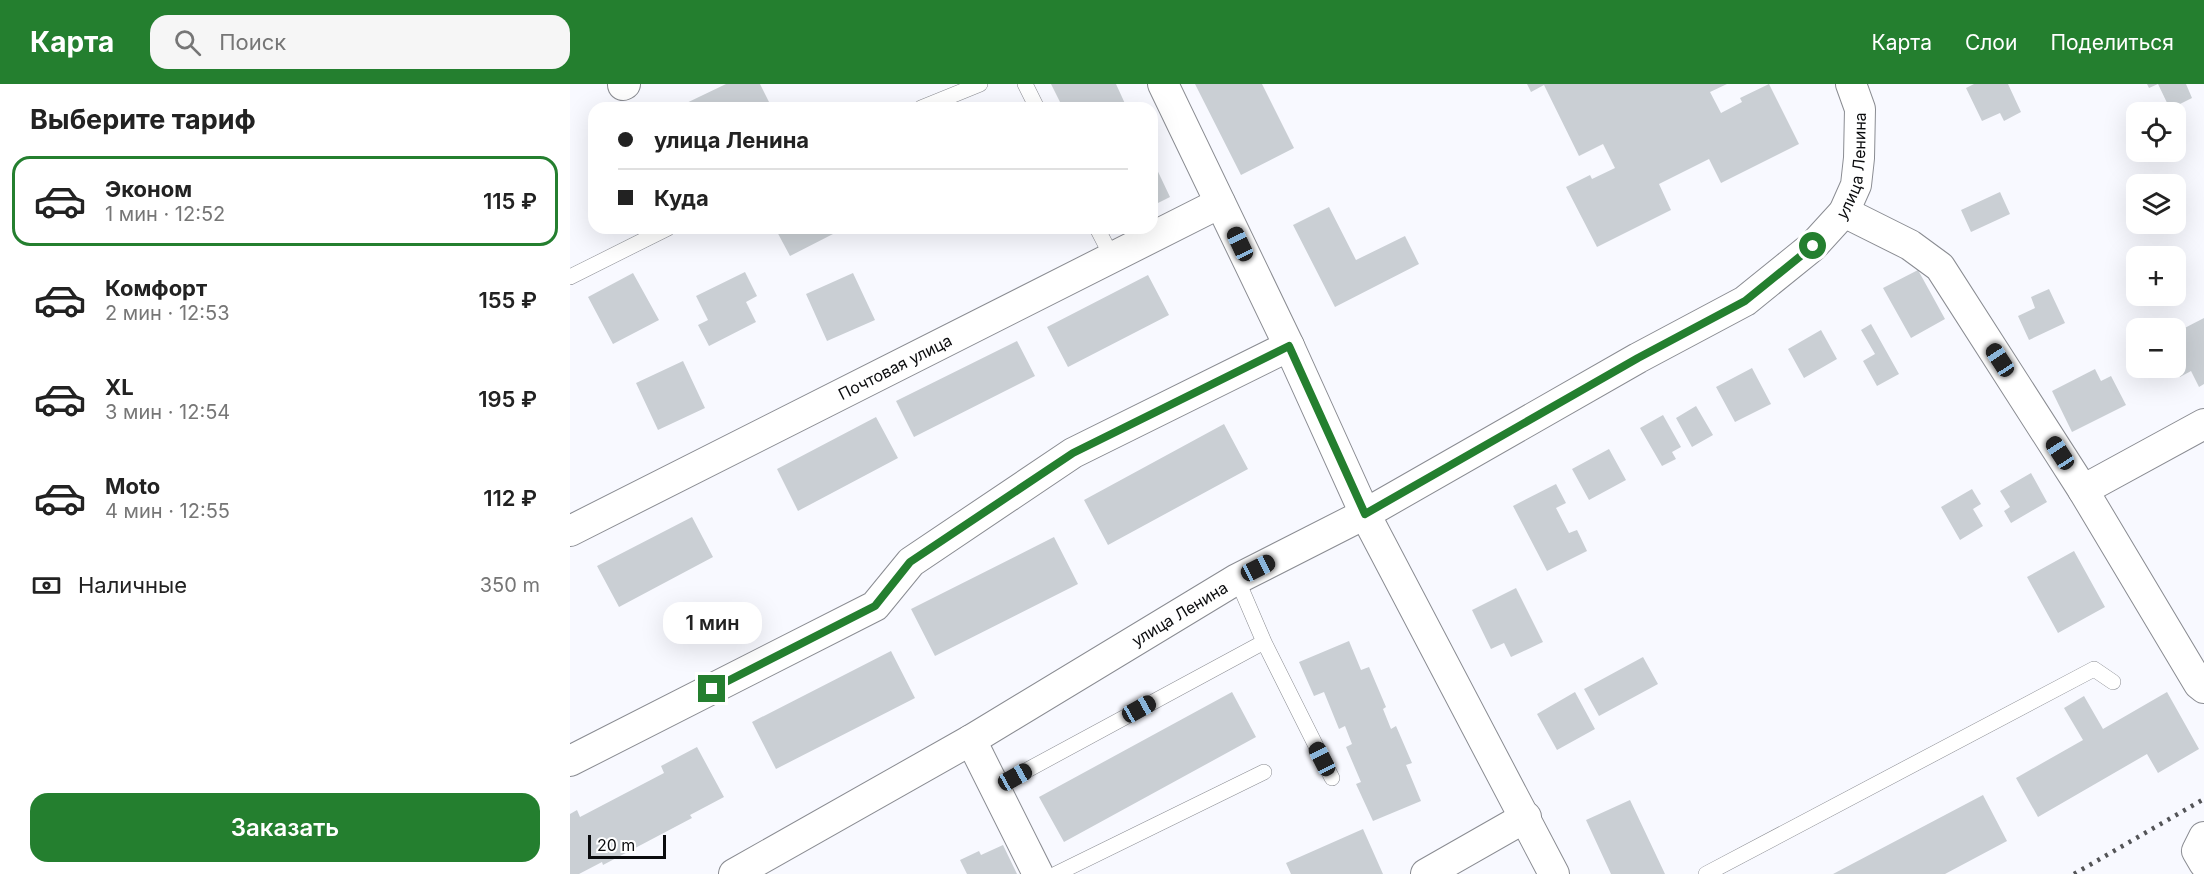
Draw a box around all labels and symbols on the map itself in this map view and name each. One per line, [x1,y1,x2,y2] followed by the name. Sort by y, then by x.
[1832,112,1870,223] street label: улица Ленина
[1224,224,1256,264] car
[1799,232,1826,259] route start
[835,330,955,404] street label: Почтовая улица
[1983,340,2017,380] car
[2043,433,2077,473] car
[1238,552,1278,584] car
[1128,577,1231,650] street label: улица Ленина
[662,602,762,644] callout: 1 мин
[698,675,725,702] route end
[1119,692,1159,726] car
[1306,739,1338,779] car
[995,760,1035,794] car
[588,832,666,860] scale bar

